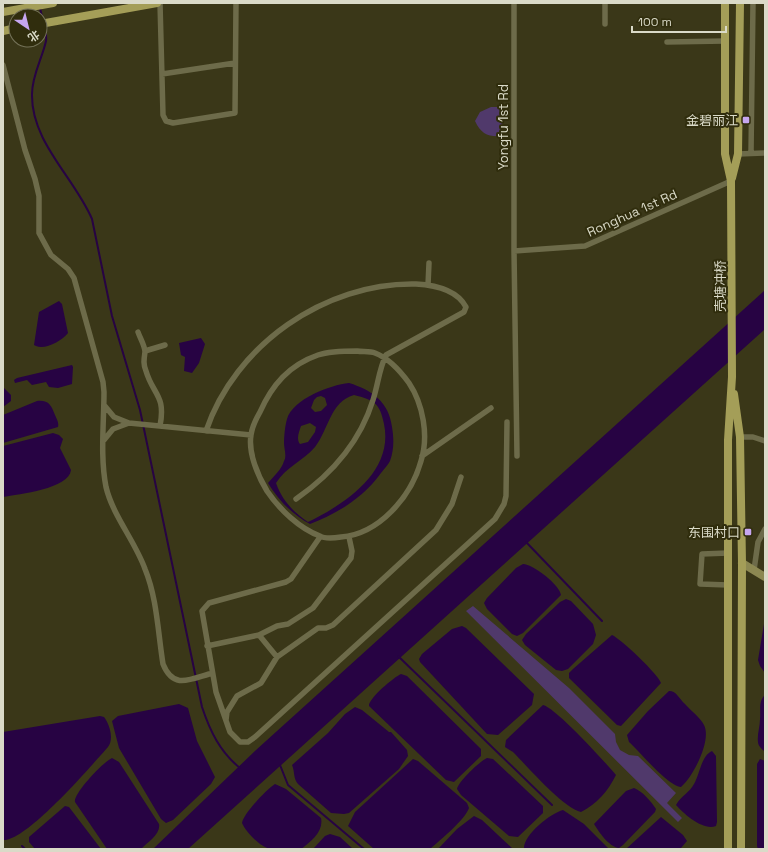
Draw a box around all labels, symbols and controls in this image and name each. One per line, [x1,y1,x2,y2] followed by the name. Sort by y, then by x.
[8,8,48,48] north arrow
[632,8,726,34] scale bar
[638,14,672,30] text: 100 m
[25,27,42,45] text: 北
[495,84,512,170] street label: Yongfu 1st Rd
[686,112,738,129] place label: 金碧丽江
[741,115,751,125] marker: 金碧丽江
[584,185,680,241] street label: Ronghua 1st Rd
[712,260,729,312] street label: 壳塘冲桥
[688,524,740,541] place label: 东围村口
[743,527,753,537] marker: 东围村口

